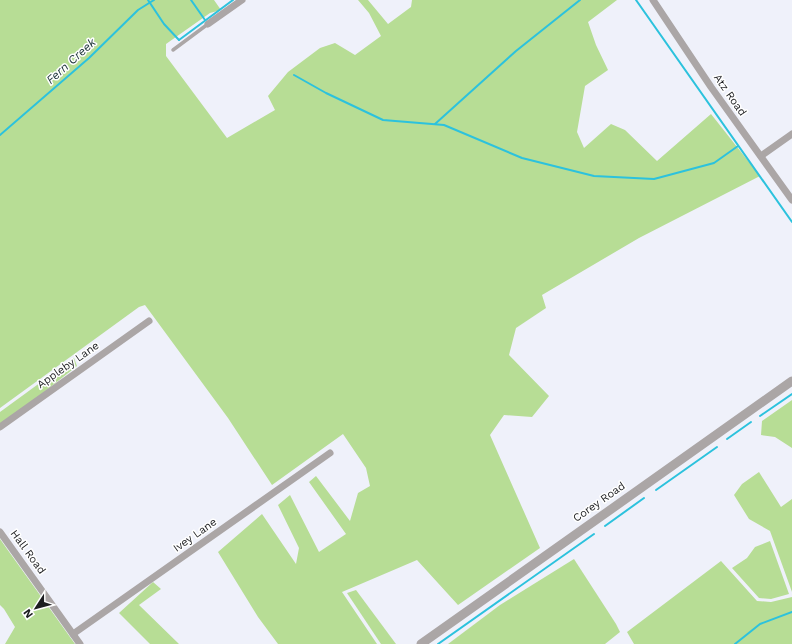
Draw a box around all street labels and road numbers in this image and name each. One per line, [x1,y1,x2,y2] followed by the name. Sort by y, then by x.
[711,72,749,118] street label: Atz Road
[35,339,101,391] street label: Appleby Lane
[570,479,628,525] street label: Corey Road
[171,515,219,555] street label: Ivey Lane
[8,527,48,577] street label: Hall Road

